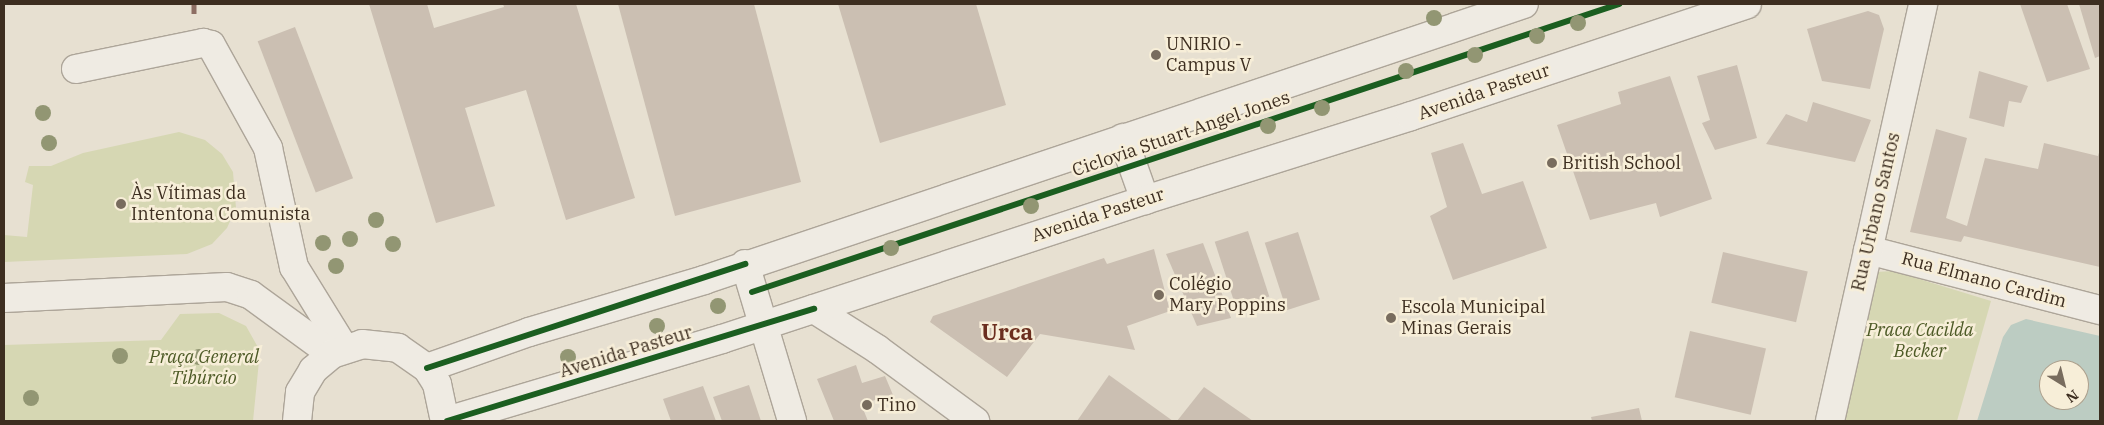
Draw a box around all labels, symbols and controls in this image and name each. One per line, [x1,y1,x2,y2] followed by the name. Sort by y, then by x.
[1166,34,1252,76] place label: UNIRIO - Campus V
[1150,49,1162,61] marker: UNIRIO - Campus V
[1415,59,1553,125] street label: Avenida Pasteur
[1069,87,1293,181] street label: Ciclovia Stuart Angel Jones
[1847,131,1905,293] street label: Rua Urbano Santos
[1562,152,1681,174] place label: British School
[1546,157,1558,169] marker: British School
[131,183,310,225] place label: Às Vítimas da Intentona Comunista
[1029,183,1167,247] street label: Avenida Pasteur
[115,198,127,210] marker: Às Vítimas da Intentona Comunista
[1899,248,2069,312] street label: Rua Elmano Cardim
[1169,274,1286,316] place label: Colégio Mary Poppins
[1153,289,1165,301] marker: Colégio Mary Poppins
[1401,297,1545,340] place label: Escola Municipal Minas Gerais
[1385,312,1397,324] marker: Escola Municipal Minas Gerais
[981,319,1033,345] district label: Urca
[1866,320,1974,362] park label: Praca Cacilda Becker
[557,322,695,382] street label: Avenida Pasteur
[149,347,259,389] park label: Praça General Tibúrcio
[2039,360,2089,410] north arrow
[2062,386,2082,407] text: N
[877,394,916,416] place label: Tino
[861,399,873,411] marker: Tino

